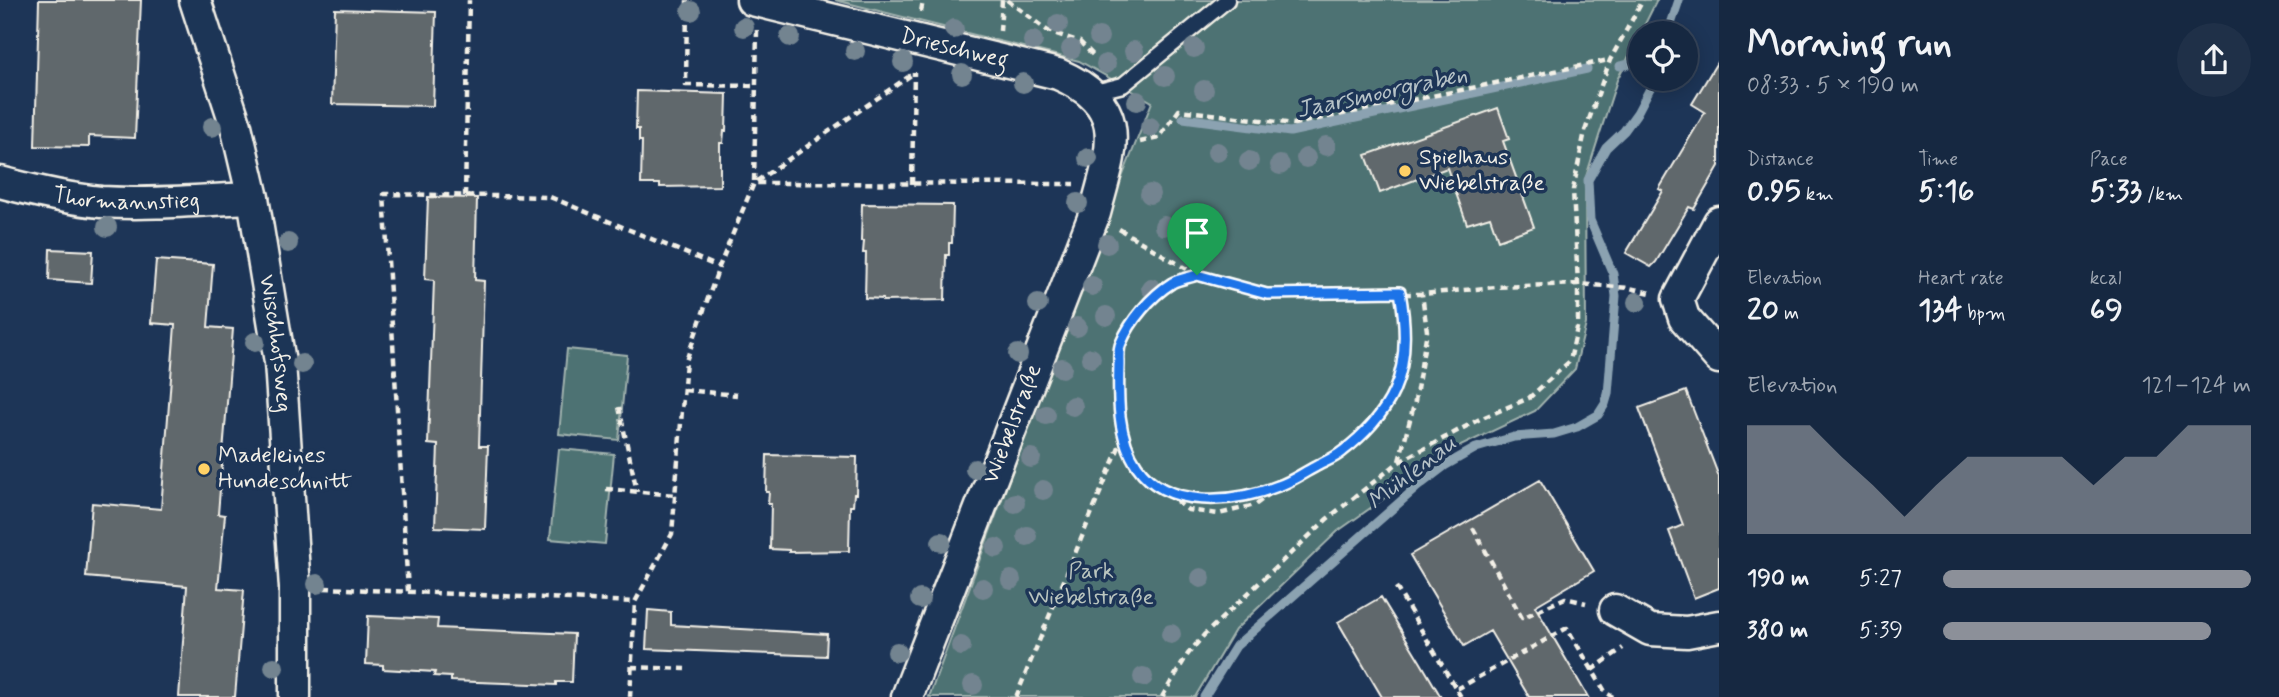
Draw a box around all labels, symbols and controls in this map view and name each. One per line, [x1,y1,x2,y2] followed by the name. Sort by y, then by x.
[1747,20,1952,69] text: Morning run
[897,21,1011,78] street label: Drieschweg
[1628,21,1698,91] map controls
[1628,21,1698,91] button: locate
[2177,23,2251,97] button: share
[1294,60,1471,128] water label: Jaarsmoorgraben
[1747,71,1919,101] text: 08:33 · 5 × 190 m
[1419,143,1545,199] place label: Spielhaus Wiebelstraße
[1747,147,1814,172] text: Distance
[1918,147,1958,172] text: Time
[2090,147,2127,172] text: Pace
[1397,163,1413,179] marker: Spielhaus Wiebelstraße
[1747,172,1801,211] text: 0.95
[1918,172,1974,211] text: 5:16
[2090,172,2142,211] text: 5:33
[50,180,200,218] street label: Thormannstieg
[1801,182,1834,207] text: km
[2142,182,2183,207] text: /km
[1167,203,1227,275] pin
[1178,214,1216,252] icon: arrive
[1747,266,1822,291] text: Elevation
[1918,266,2004,291] text: Heart rate
[2090,266,2122,291] text: kcal
[251,273,298,414] street label: Wischhofsweg
[1747,291,1779,330] text: 20
[1918,291,1962,330] text: 134
[2090,291,2123,330] text: 69
[1779,301,1799,326] text: m
[1962,301,2006,326] text: bpm
[976,360,1050,488] street label: Wiebelstraße
[1747,371,1838,401] text: Elevation
[2141,371,2251,401] text: 121–124 m
[1361,428,1463,518] water label: Mühlenau
[218,441,353,497] place label: Madeleines Hundeschnitt
[196,461,212,477] marker: Madeleines Hundeschnitt
[1028,557,1154,613] park label: Park Wiebelstraße
[1747,564,1809,594] text: 190 m
[1859,564,1902,594] text: 5:27
[1747,616,1808,646] text: 380 m
[1859,616,1903,646] text: 5:39

